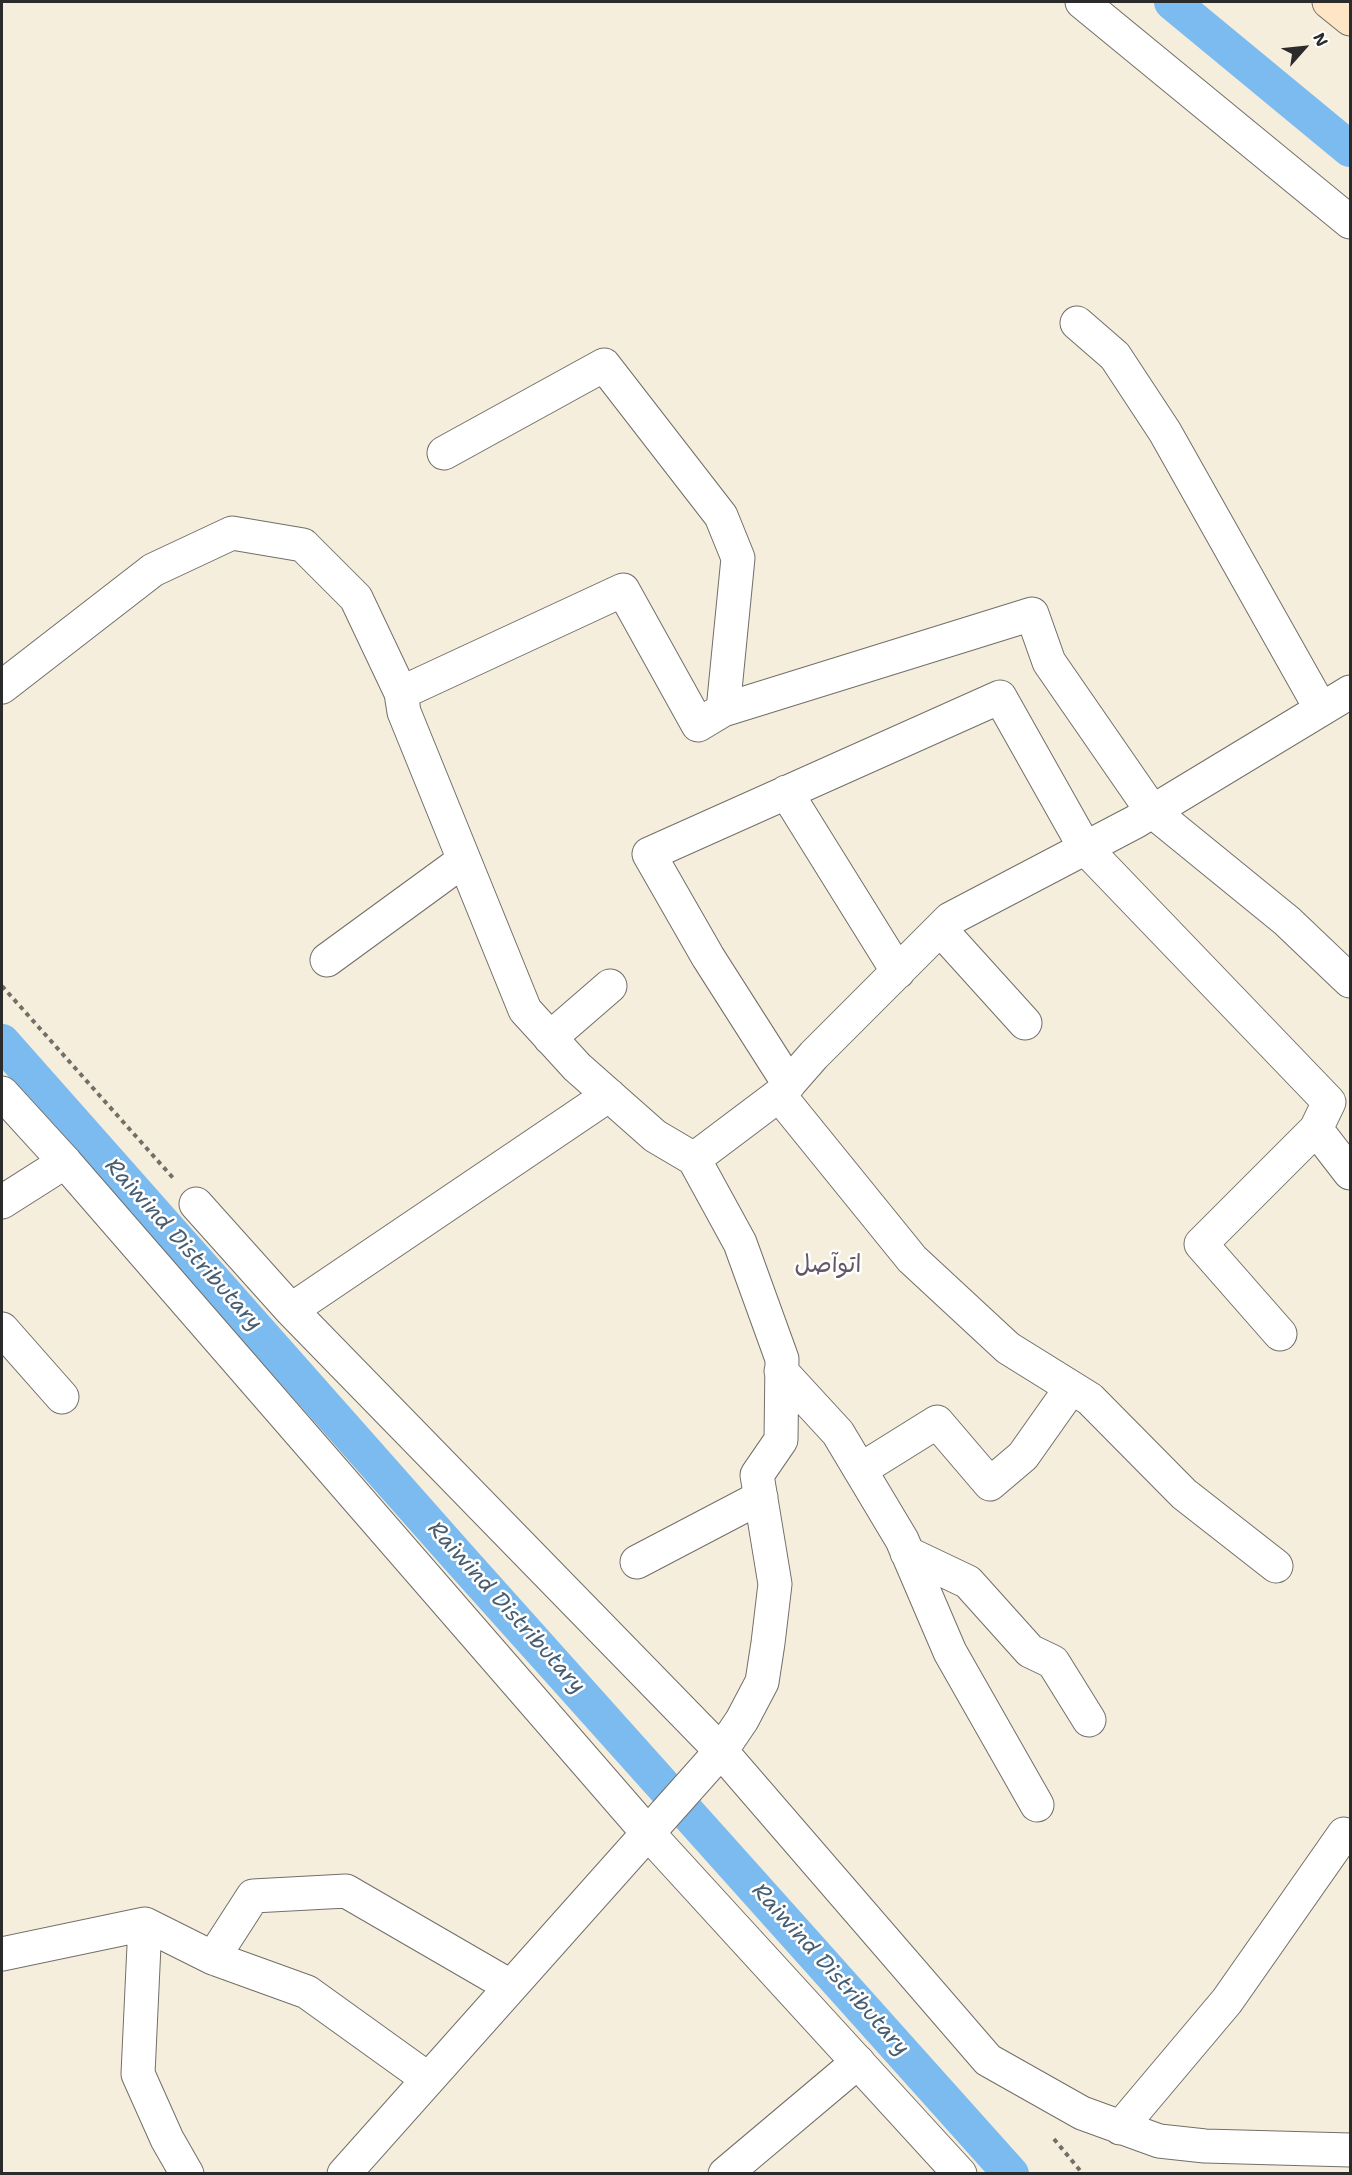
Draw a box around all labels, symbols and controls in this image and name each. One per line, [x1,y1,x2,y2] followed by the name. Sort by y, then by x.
[1274,18,1334,78] north arrow
[1308,29,1333,50] text: N
[99,1153,267,1337] water label: Raiwind Distributary
[795,1252,861,1280] district label: اتوآصل
[422,1516,590,1700] water label: Raiwind Distributary
[746,1878,914,2062] water label: Raiwind Distributary

